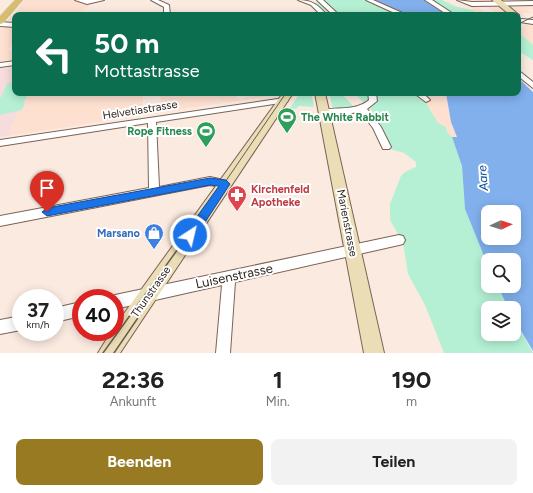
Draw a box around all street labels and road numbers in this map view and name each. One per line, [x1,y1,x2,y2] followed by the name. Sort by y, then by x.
[102,98,178,122] street label: Helvetiastrasse
[334,188,360,258] street label: Marienstrasse
[194,260,274,292] street label: Luisenstrasse
[129,264,173,320] street label: Thunstrasse

